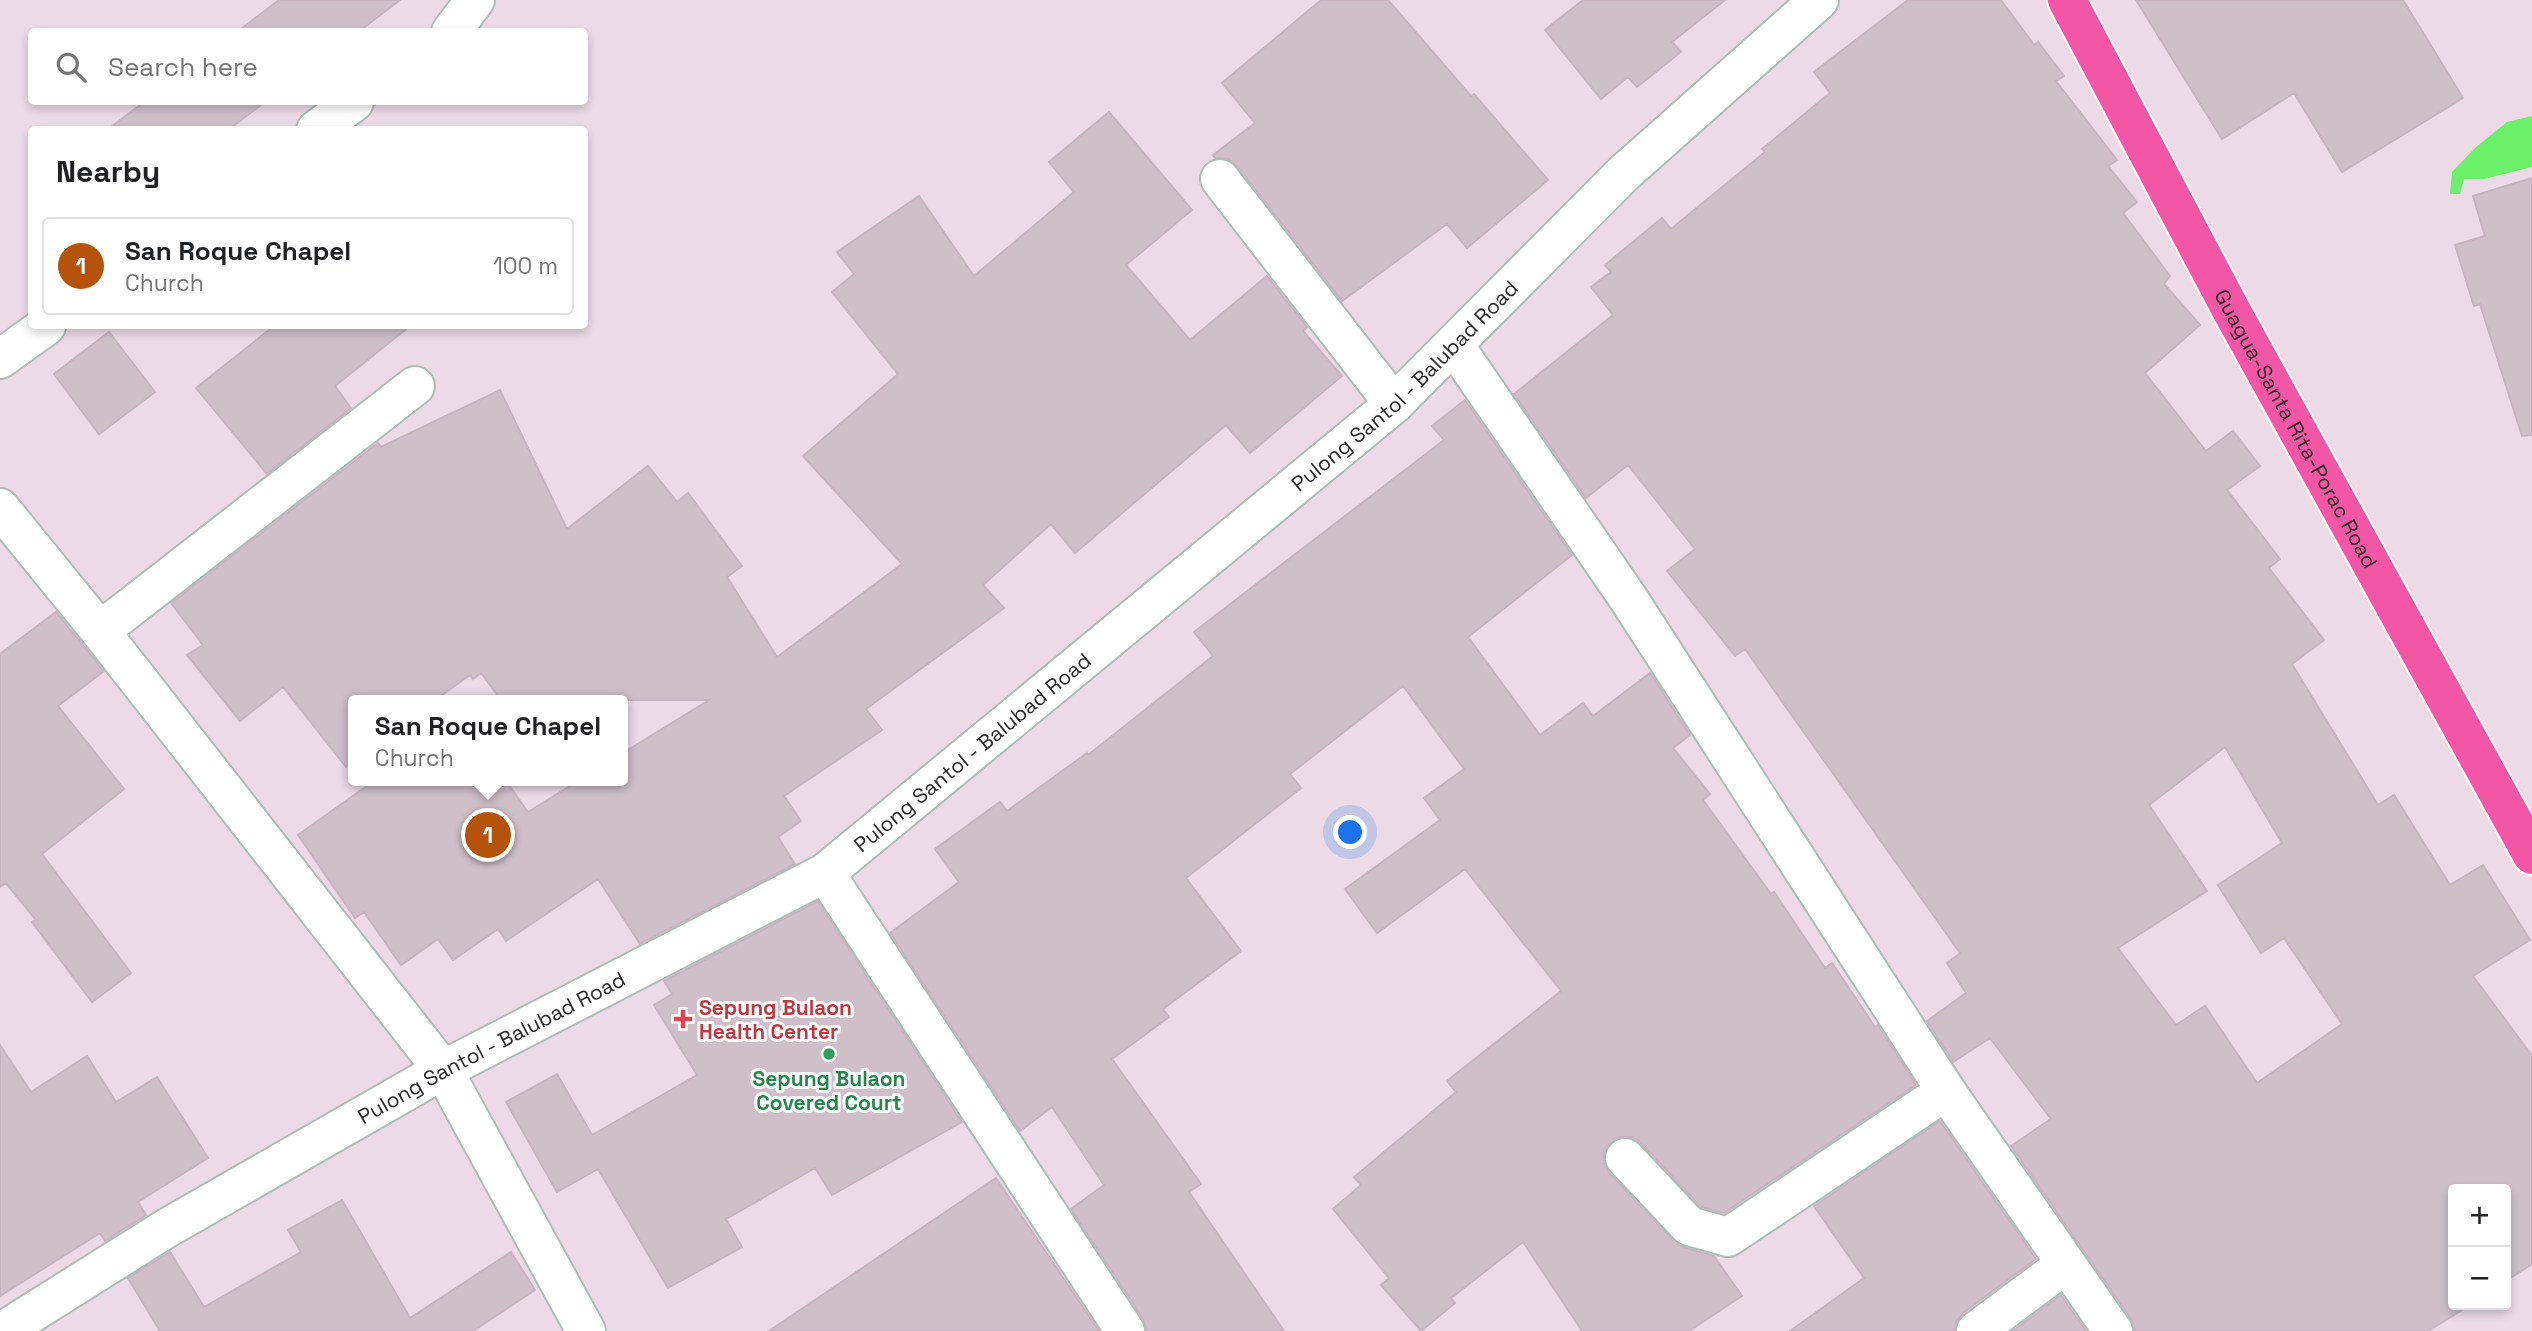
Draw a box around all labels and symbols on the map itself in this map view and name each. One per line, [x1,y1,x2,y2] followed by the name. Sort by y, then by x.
[1285,274,1523,497] street label: Pulong Santol - Balubad Road
[2209,284,2384,573] street label: Guagua-Santa Rita-Porac Road
[848,646,1096,857] street label: Pulong Santol - Balubad Road
[465,809,511,861] pin: 1
[1333,815,1367,849] your location
[353,965,630,1130] street label: Pulong Santol - Balubad Road
[699,994,852,1045] place label: Sepung Bulaon Health Center
[673,1009,693,1029] marker: Sepung Bulaon Health Center
[821,1046,837,1062] marker: Sepung Bulaon Covered Court
[752,1065,906,1116] place label: Sepung Bulaon Covered Court

